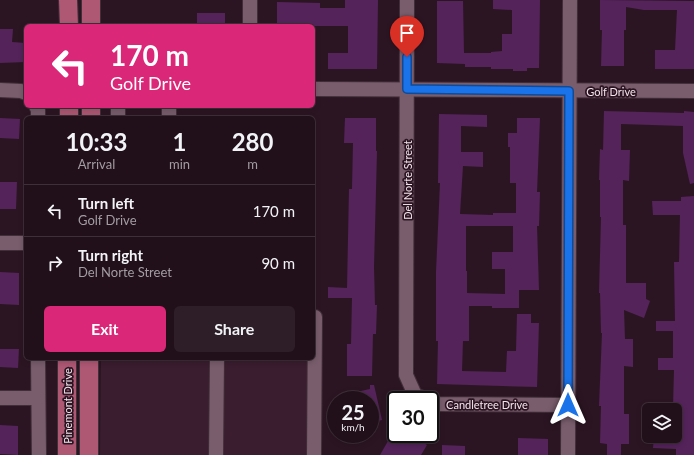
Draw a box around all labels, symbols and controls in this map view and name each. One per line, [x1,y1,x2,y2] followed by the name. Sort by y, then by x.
[390,16,424,57] pin
[396,22,418,44] icon: arrive
[110,38,189,72] text: 170 m
[44,40,96,92] icon: left
[110,72,191,94] text: Golf Drive
[586,85,636,98] street label: Golf Drive
[66,127,127,156] text: 10:33
[173,127,187,156] text: 1
[232,127,273,156] text: 280
[401,140,414,220] street label: Del Norte Street
[78,156,115,172] text: Arrival
[169,156,190,172] text: min
[247,156,258,172] text: m
[78,194,134,212] text: Turn left
[44,200,66,222] icon: left
[253,202,295,220] text: 170 m
[78,212,137,228] text: Golf Drive
[78,246,143,264] text: Turn right
[44,252,66,274] icon: right
[261,254,295,272] text: 90 m
[78,264,172,280] text: Del Norte Street
[44,306,166,352] button: Exit
[174,306,295,352] button: Share
[61,368,74,444] street label: Pinemont Drive
[547,384,589,426] position arrow
[387,391,439,443] speed limit sign: 30
[446,398,528,411] street label: Candletree Drive
[341,400,365,424] text: 25
[642,403,682,443] map controls
[642,403,682,443] button: layers
[341,421,365,433] text: km/h

